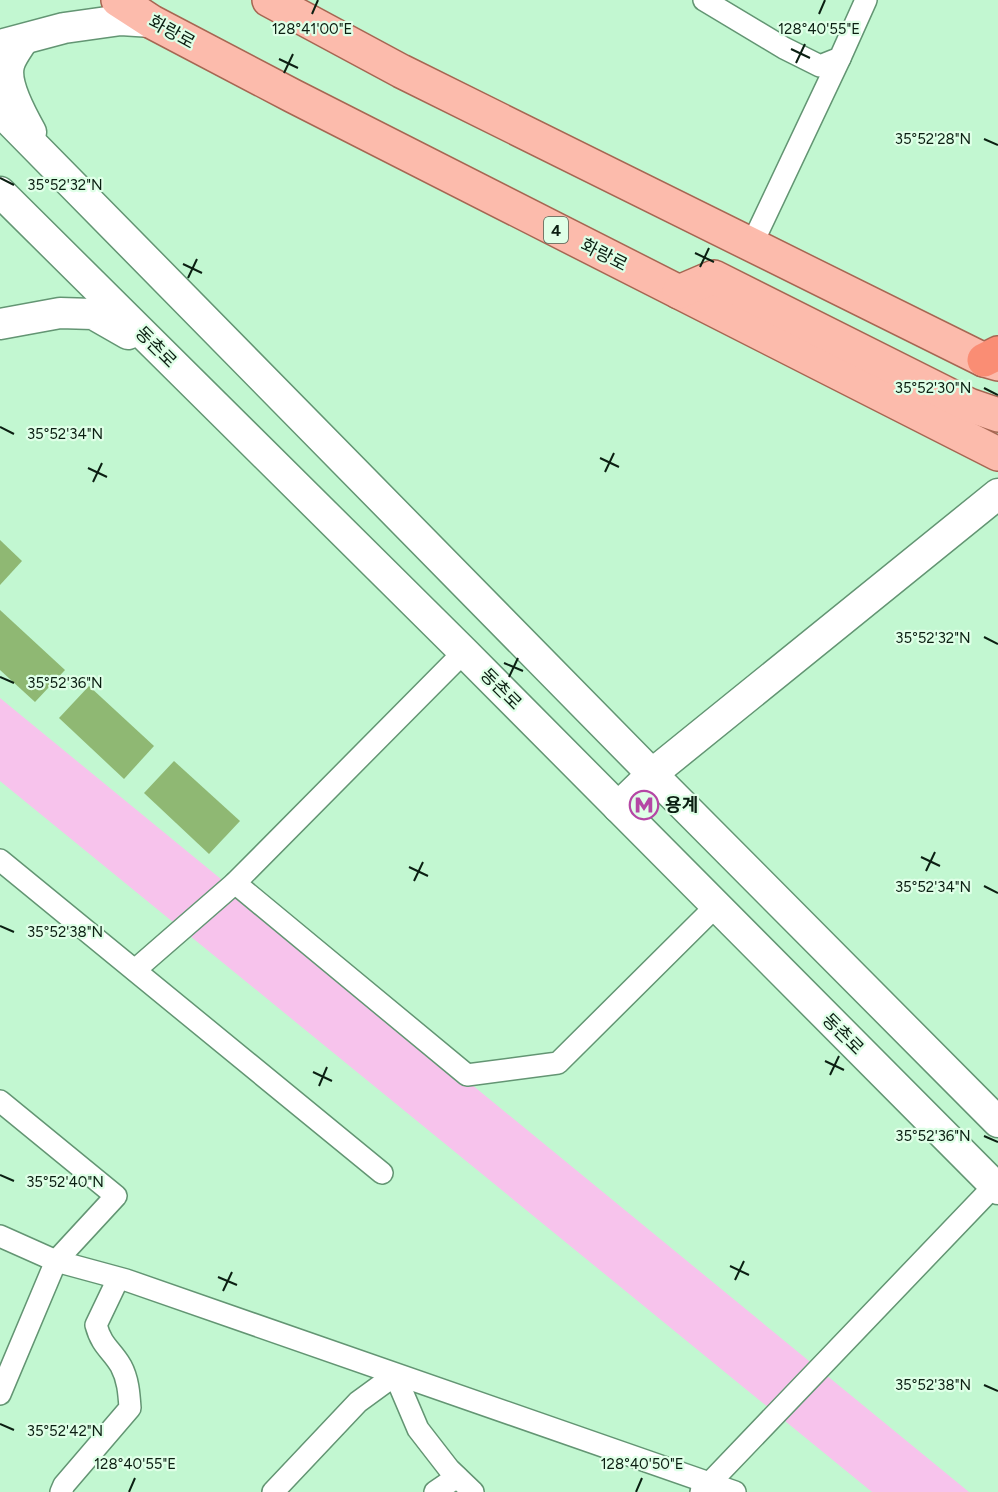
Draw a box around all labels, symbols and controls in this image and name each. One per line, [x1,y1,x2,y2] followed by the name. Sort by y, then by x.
[145,10,199,54] street label: 화랑로
[272,20,352,38] text: 128°41'00"E
[778,20,860,38] text: 128°40'55"E
[895,130,971,148] text: 35°52'28"N
[27,176,103,194] text: 35°52'32"N
[544,217,568,243] road number: 4
[577,234,631,276] street label: 화랑로
[131,322,181,372] street label: 동촌로
[895,379,971,397] text: 35°52'30"N
[27,425,103,443] text: 35°52'34"N
[895,629,971,647] text: 35°52'32"N
[476,664,526,714] street label: 동촌로
[27,674,103,692] text: 35°52'36"N
[628,789,660,821] metro station icon: 용계
[665,794,698,816] place label: 용계
[895,878,971,896] text: 35°52'34"N
[27,923,103,941] text: 35°52'38"N
[818,1009,868,1059] street label: 동촌로
[895,1127,971,1145] text: 35°52'36"N
[26,1173,104,1191] text: 35°52'40"N
[895,1376,971,1394] text: 35°52'38"N
[27,1422,103,1440] text: 35°52'42"N
[94,1455,176,1473] text: 128°40'55"E
[600,1455,684,1473] text: 128°40'50"E

